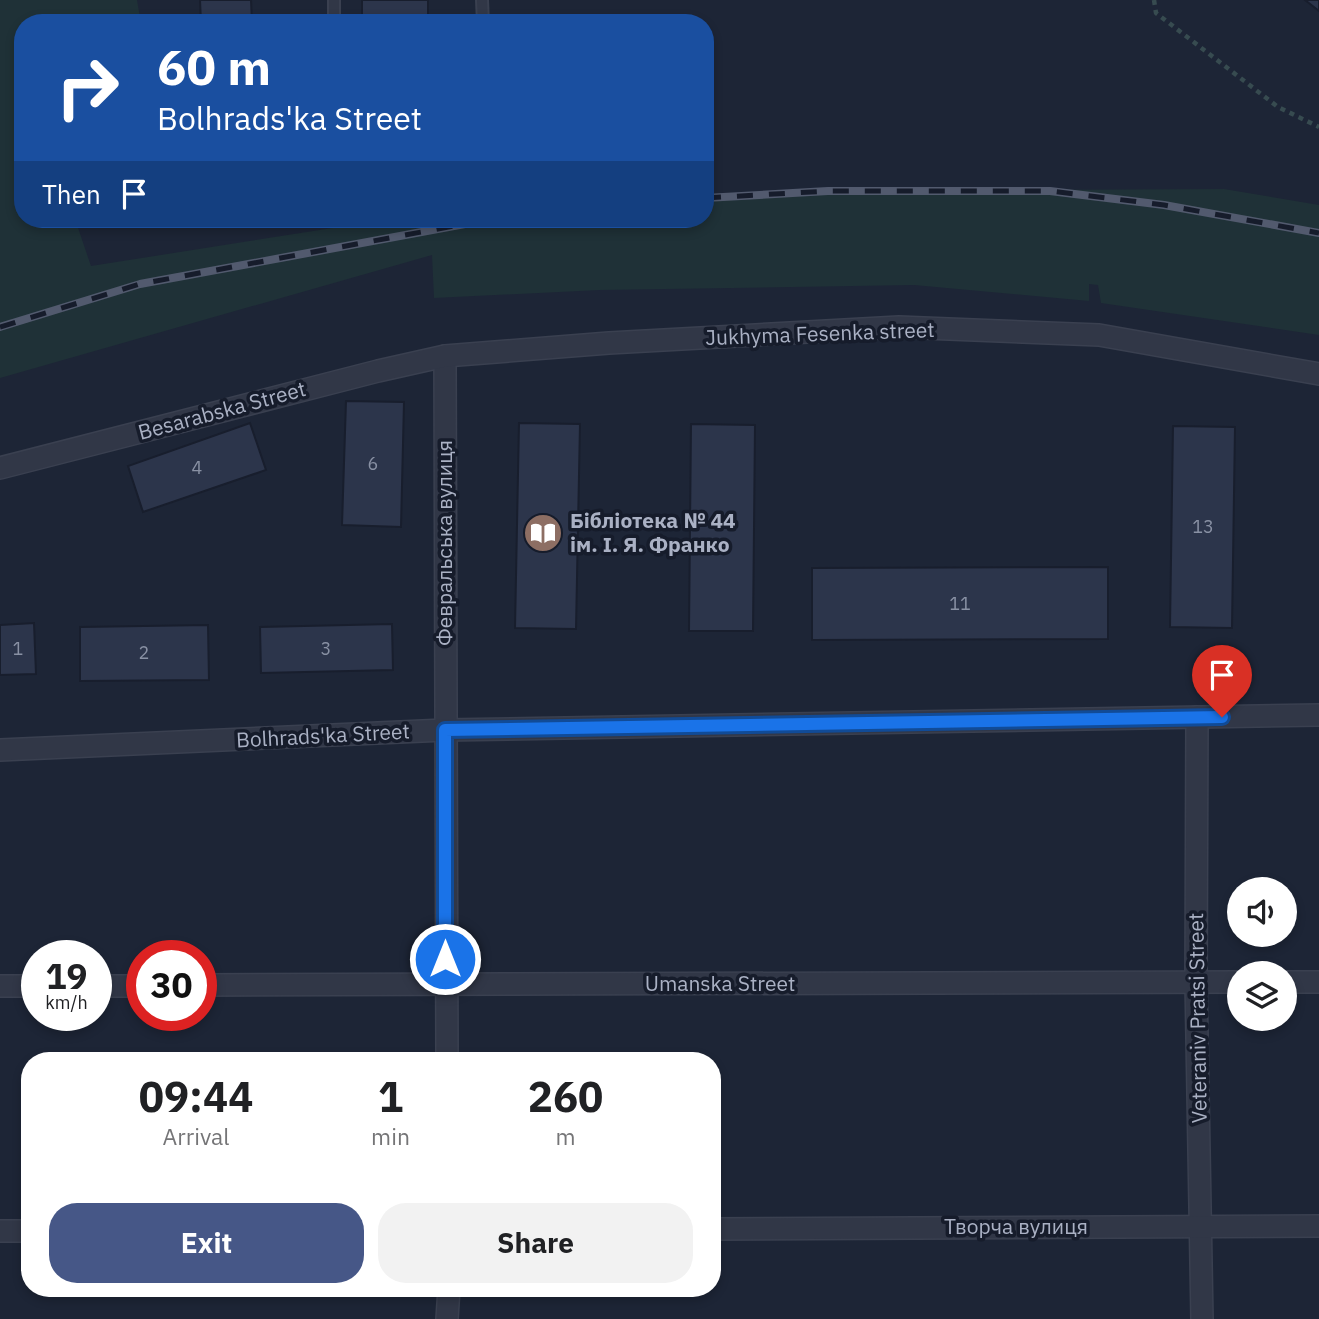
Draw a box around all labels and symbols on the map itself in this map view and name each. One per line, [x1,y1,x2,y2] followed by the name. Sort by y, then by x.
[705,315,935,351] street label: Jukhyma Fesenka street
[135,374,309,446] street label: Besarabska Street
[430,440,458,646] street label: Февральська вулиця
[368,452,378,475] house number: 6
[192,456,203,479] house number: 4
[570,506,736,558] place label: Бібліотека № 44 ім. І. Я. Франко
[522,512,564,554] library icon: Бібліотека № 44 ім. І. Я. Франко
[1192,515,1214,538] house number: 13
[949,592,971,615] house number: 11
[13,637,23,660] house number: 1
[321,637,331,660] house number: 3
[139,641,149,664] house number: 2
[1192,645,1252,717] pin
[235,716,411,754] street label: Bolhrads'ka Street
[1181,913,1213,1124] street label: Veteraniv Pratsi Street
[408,922,482,996] position arrow
[126,940,217,1031] speed limit sign: 30
[645,969,795,997] street label: Umanska Street
[944,1212,1088,1240] street label: Творча вулиця

